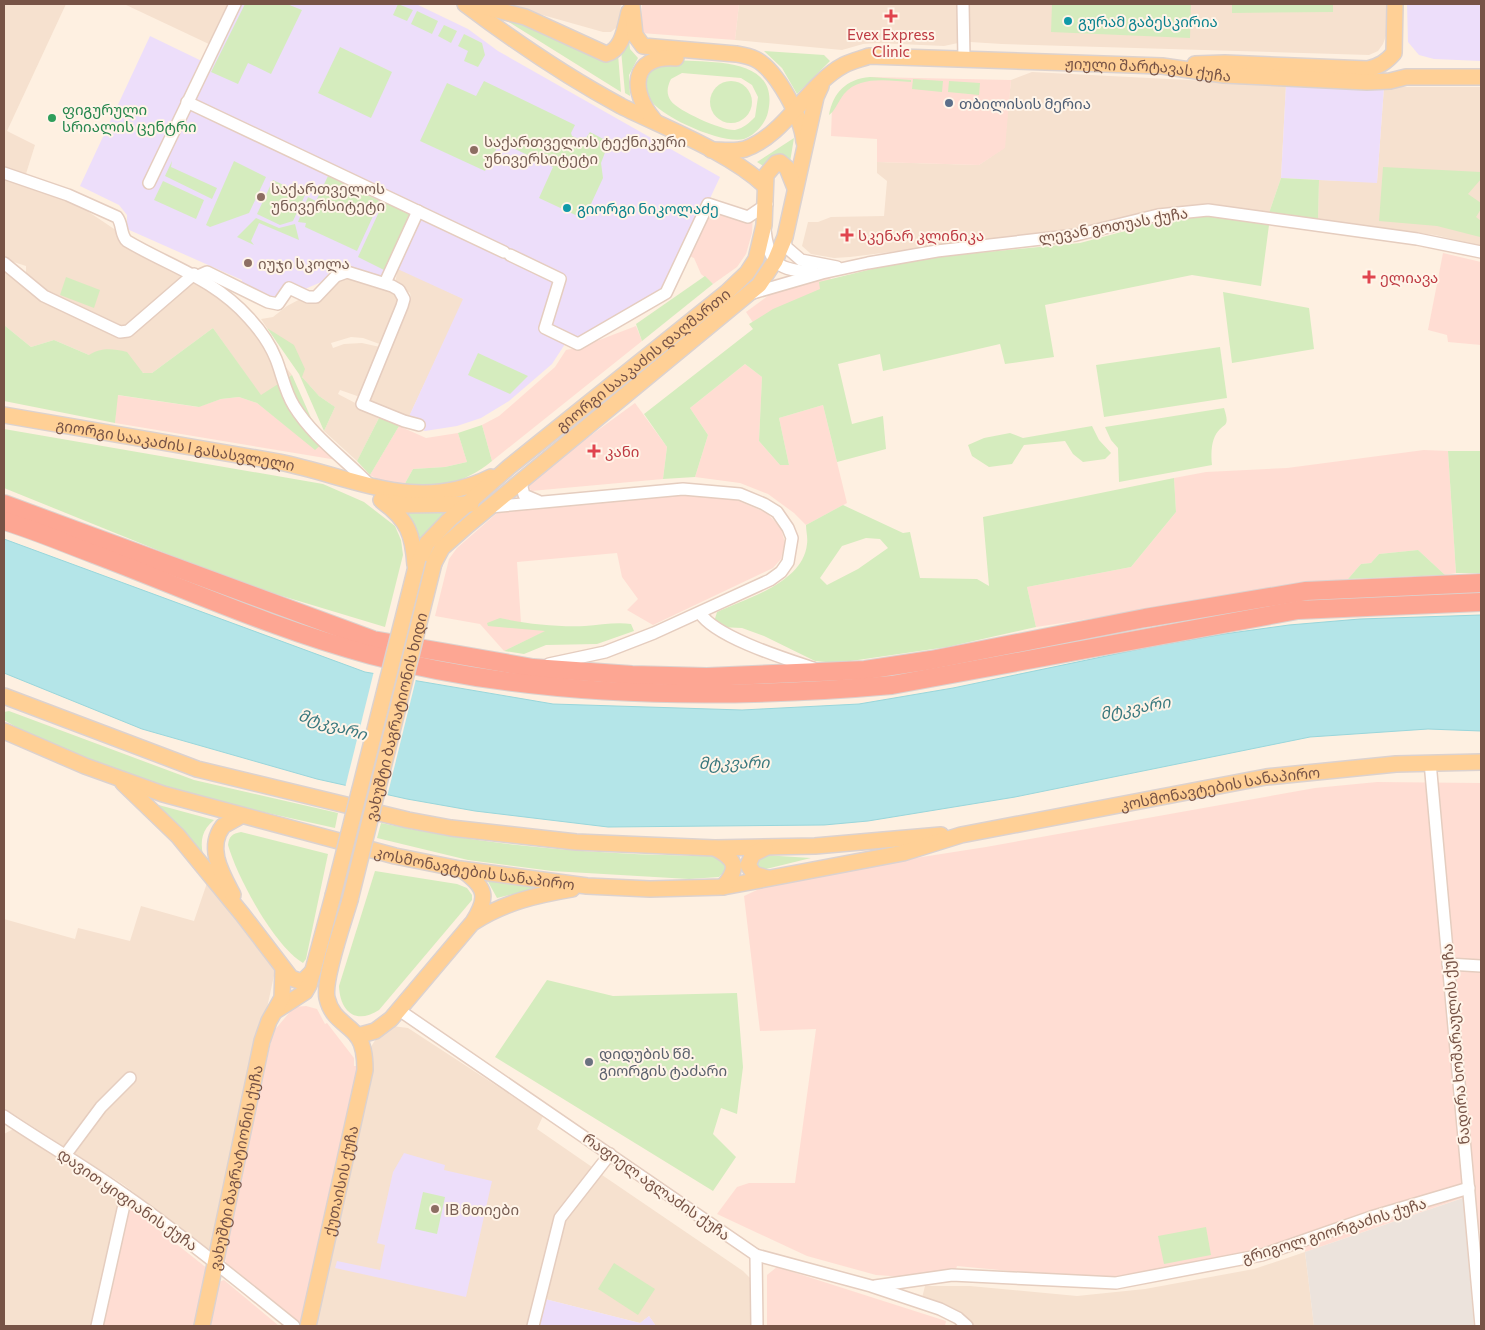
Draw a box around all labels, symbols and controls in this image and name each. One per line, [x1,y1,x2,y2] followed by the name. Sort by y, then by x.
[884,9,898,23] marker: Evex Express Clinic
[1078,12,1218,31] place label: გურამ გაბესკირია
[1062,15,1074,27] marker: გურამ გაბესკირია
[847,25,935,60] place label: Evex Express Clinic
[1064,54,1232,84] street label: ჟიული შარტავას ქუჩა
[959,94,1091,113] place label: თბილისის მერია
[943,97,955,109] marker: თბილისის მერია
[62,100,197,136] place label: ფიგურული სრიალის ცენტრი
[46,112,58,124] marker: ფიგურული სრიალის ცენტრი
[484,132,686,168] place label: საქართველოს ტექნიკური უნივერსიტეტი
[468,144,480,156] marker: საქართველოს ტექნიკური უნივერსიტეტი
[271,179,385,215] place label: საქართველოს უნივერსიტეტი
[255,191,267,203] marker: საქართველოს უნივერსიტეტი
[577,199,719,218] place label: გიორგი ნიკოლაძე
[561,202,573,214] marker: გიორგი ნიკოლაძე
[1037,203,1189,248] street label: ლევან გოთუას ქუჩა
[858,226,984,245] place label: სკენარ კლინიკა
[840,228,854,242] marker: სკენარ კლინიკა
[258,254,350,273] place label: იუჯი სკოლა
[242,257,254,269] marker: იუჯი სკოლა
[1380,268,1438,287] place label: ელიავა
[1362,270,1376,284] marker: ელიავა
[552,284,734,436] street label: გიორგი სააკაძის დაღმართი
[55,415,297,474] street label: გიორგი სააკაძის I გასასვლელი
[605,442,639,461] place label: კანი
[587,444,601,458] marker: კანი
[361,611,430,823] street label: ვახუშტი ბაგრატიონის ხიდი
[1099,691,1172,723] water label: მტკვარი
[296,705,370,745] water label: მტკვარი
[699,752,770,773] water label: მტკვარი
[1119,763,1321,815] street label: კოსმონავტების სანაპირო
[373,842,576,893] street label: კოსმონავტების სანაპირო
[1437,943,1474,1145] street label: ნადირა ხოშარაულის ქუჩა
[599,1044,727,1080] place label: დიდუბის წმ. გიორგის ტაძარი
[583,1056,595,1068] marker: დიდუბის წმ. გიორგის ტაძარი
[205,1063,266,1272] street label: ვახუშტი ბაგრატიონის ქუჩა
[319,1124,361,1238] street label: ქუთაისის ქუჩა
[579,1128,734,1244] street label: რაფიელ აგლაძის ქუჩა
[54,1144,201,1255] street label: დავით ყიფიანის ქუჩა
[1240,1193,1429,1268] street label: გრიგოლ გიორგაძის ქუჩა
[445,1200,519,1219] place label: IB მთიები
[429,1203,441,1215] marker: IB მთიები

